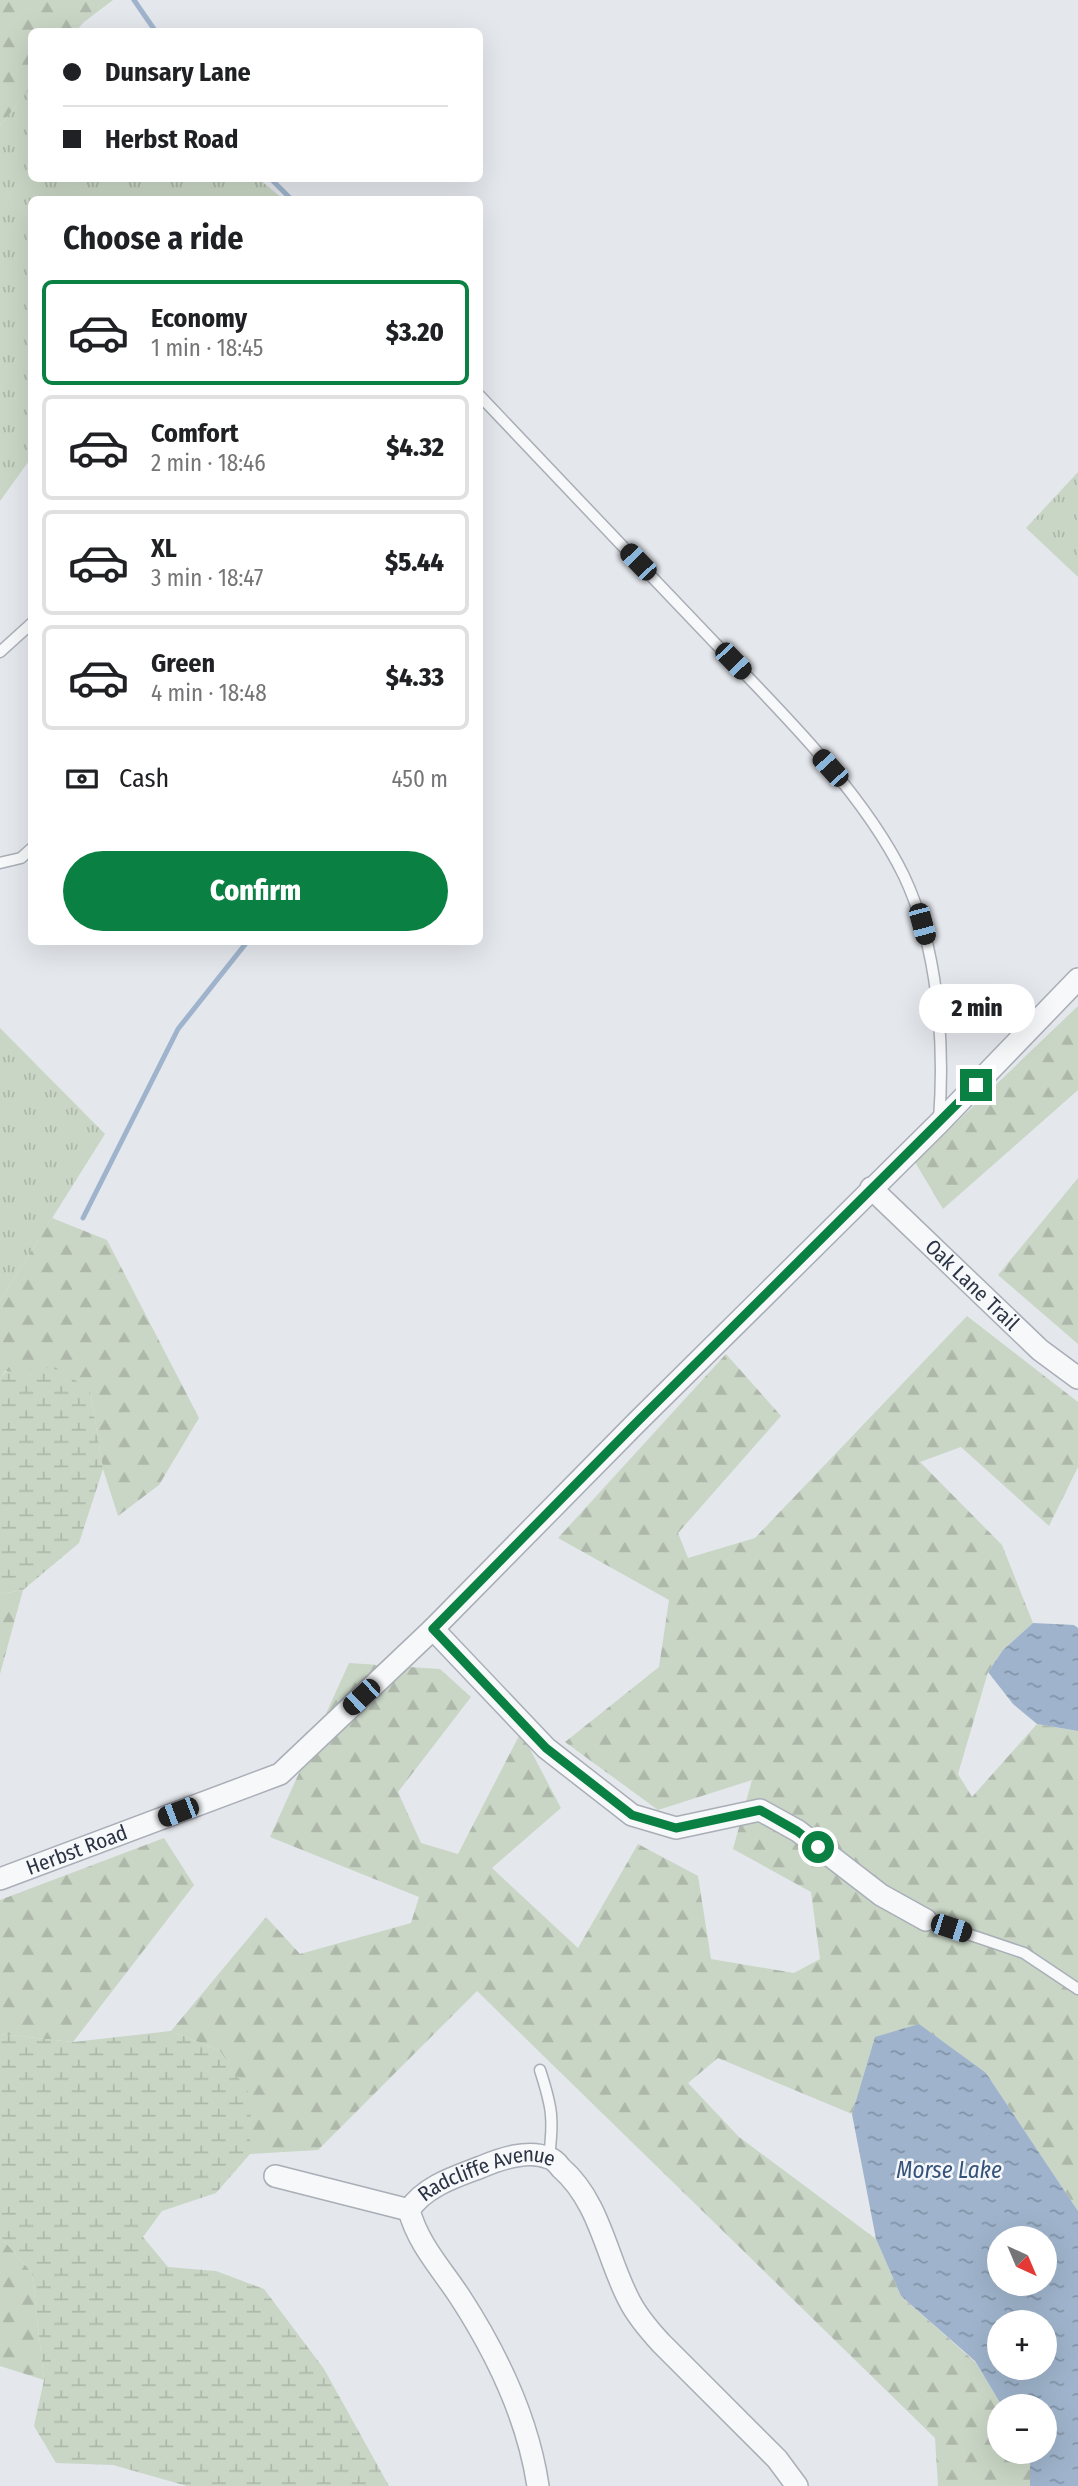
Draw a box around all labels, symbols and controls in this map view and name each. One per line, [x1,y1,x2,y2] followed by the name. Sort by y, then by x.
[105,57,251,88] text: Dunsary Lane
[105,124,238,155] text: Herbst Road
[63,219,244,257] text: Choose a ride
[67,301,130,364] icon: car
[151,303,247,334] text: Economy
[386,317,444,348] text: $3.20
[151,334,263,362] text: 1 min · 18:45
[67,416,130,479] icon: car
[151,418,239,449] text: Comfort
[386,432,444,463] text: $4.32
[151,449,266,477] text: 2 min · 18:46
[67,531,130,594] icon: car
[151,533,177,564] text: XL
[616,540,661,584] car
[385,547,444,578] text: $5.44
[151,564,263,592] text: 3 min · 18:47
[711,639,756,683] car
[67,646,130,709] icon: car
[151,648,215,679] text: Green
[386,662,444,693] text: $4.33
[151,679,267,707] text: 4 min · 18:48
[809,745,852,791] car
[63,760,101,798] icon: cash
[119,763,169,794] text: Cash
[391,765,448,793] text: 450 m
[63,851,448,931] button: Confirm
[907,901,938,947] car
[918,984,1034,1032] callout: 2 min
[952,994,1002,1022] text: 2 min
[960,1069,992,1101] route end
[919,1234,1025,1336] street label: Oak Lane Trail
[339,1675,384,1719] car
[155,1795,202,1829] car
[23,1819,131,1881] street label: Herbst Road
[802,1831,834,1863] route start
[928,1912,975,1944] car
[413,2141,559,2207] street label: Radcliffe Avenue
[896,2156,1002,2184] water label: Morse Lake
[987,2226,1057,2296] north arrow
[987,2226,1057,2464] map controls
[987,2310,1057,2380] button: +
[987,2394,1057,2464] button: −

